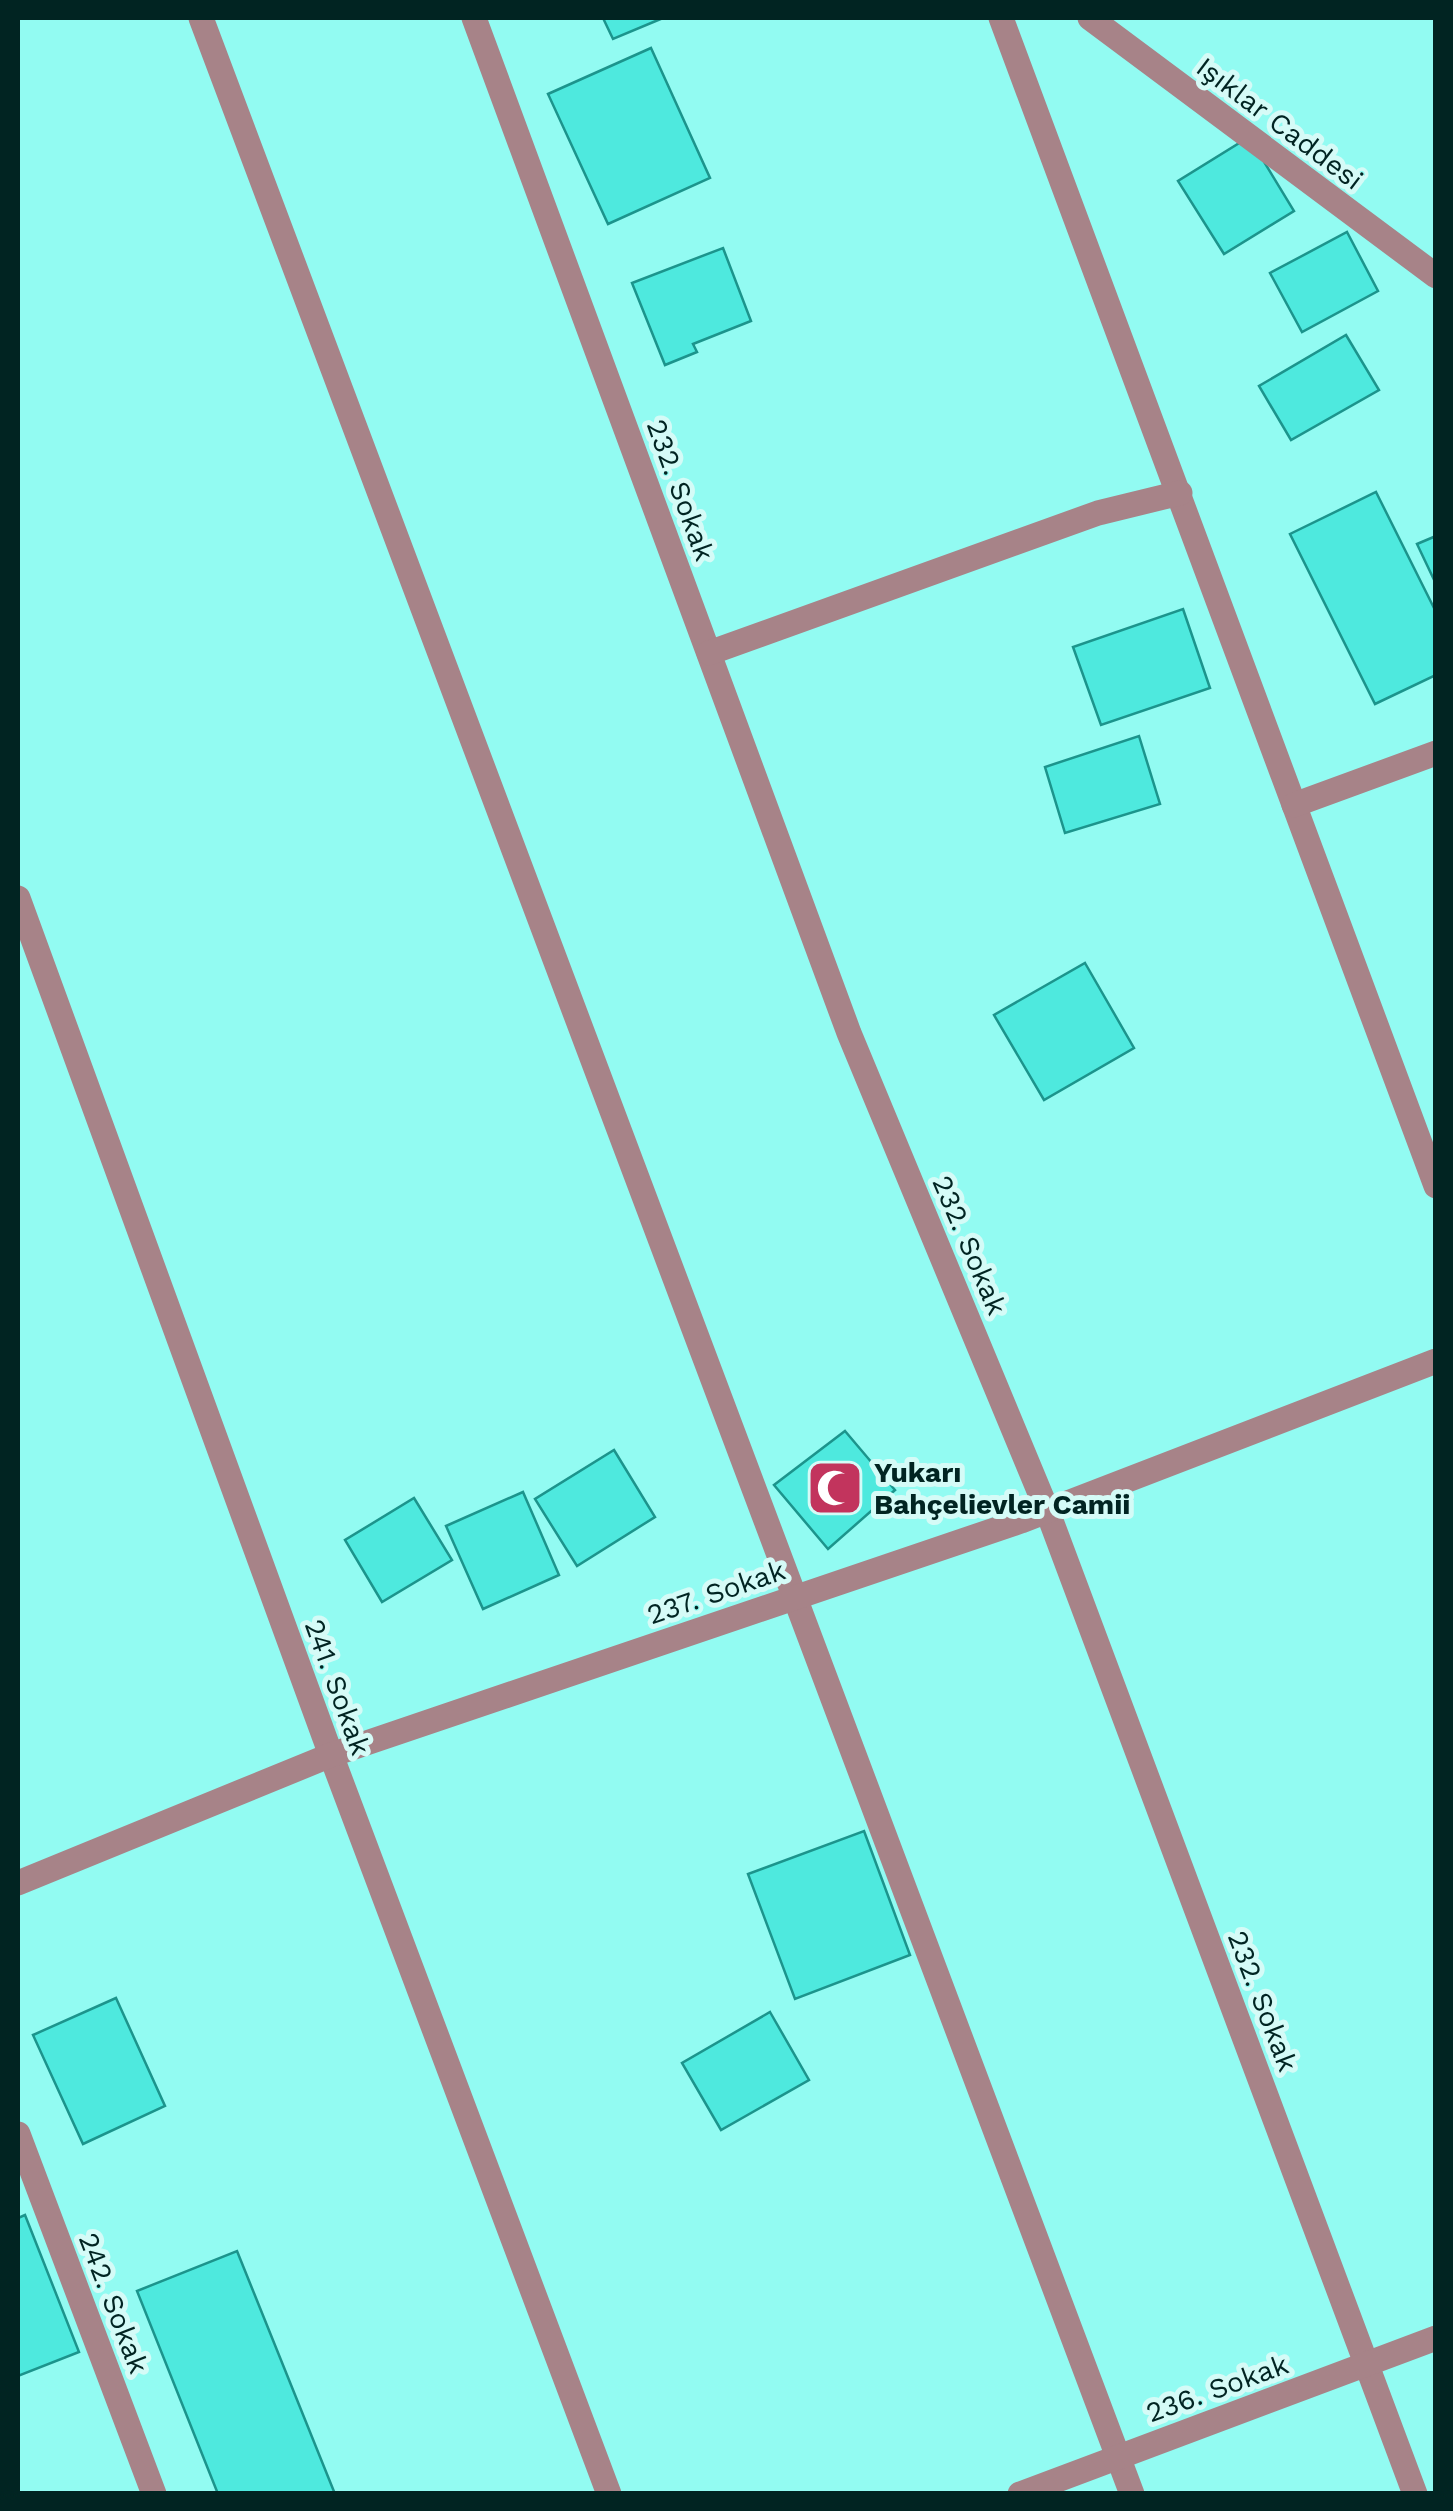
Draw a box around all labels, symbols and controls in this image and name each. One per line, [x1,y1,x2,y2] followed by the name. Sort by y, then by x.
[1190,50,1369,197] street label: Işıklar Caddesi
[640,415,721,565] street label: 232. Sokak
[925,1171,1014,1320] street label: 232. Sokak
[874,1456,1131,1521] place label: Yukarı Bahçelievler Camii
[805,1458,865,1518] mosque icon: Yukarı Bahçelievler Camii
[643,1553,790,1631] street label: 237. Sokak
[298,1615,377,1760] street label: 241. Sokak
[1221,1926,1305,2076] street label: 232. Sokak
[72,2228,155,2378] street label: 242. Sokak
[1142,2347,1293,2429] street label: 236. Sokak

